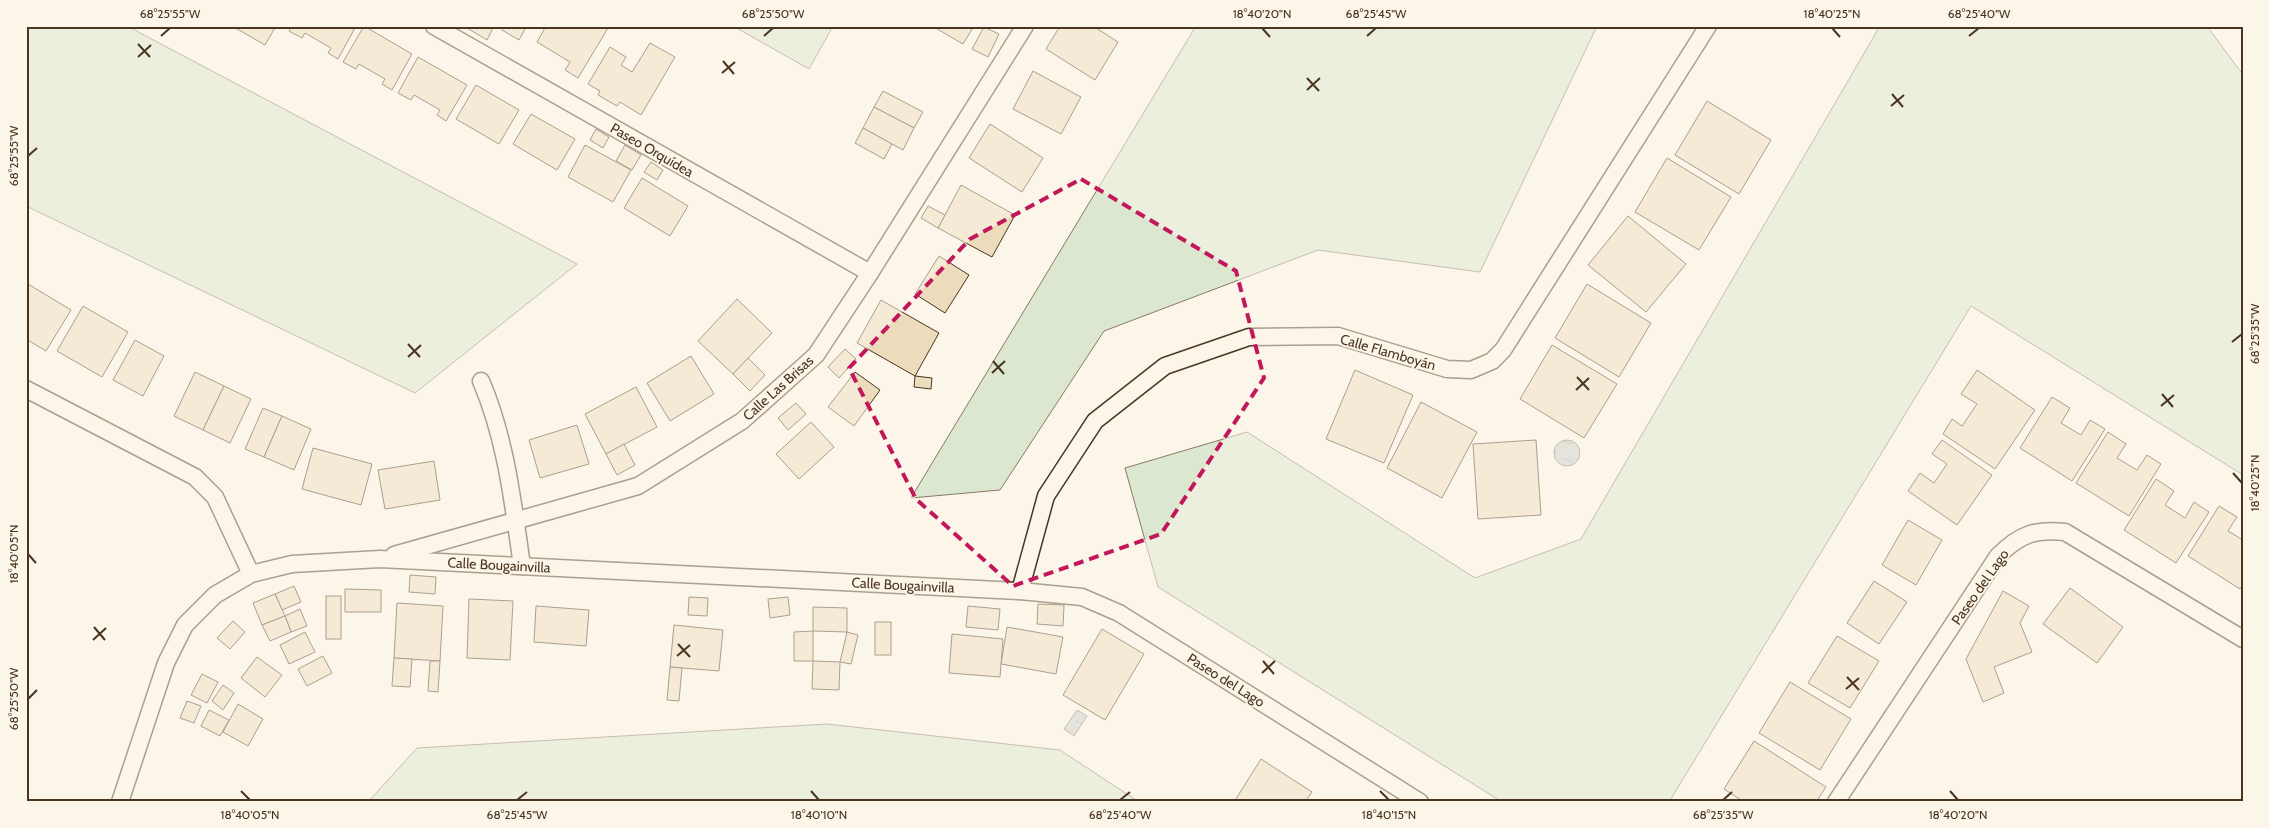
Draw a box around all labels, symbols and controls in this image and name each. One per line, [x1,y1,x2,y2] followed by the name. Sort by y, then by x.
[140,6,201,21] text: 68°25'55"W
[742,6,805,21] text: 68°25'50"W
[1233,6,1291,21] text: 18°40'20"N
[1346,6,1407,21] text: 68°25'45"W
[1804,6,1860,21] text: 18°40'25"N
[1948,6,2011,21] text: 68°25'40"W
[607,119,697,181] street label: Paseo Orquídea
[6,125,21,186] text: 68°25'55"W
[2247,303,2262,364] text: 68°25'35"W
[1338,330,1438,374] street label: Calle Flamboyán
[739,351,817,424] street label: Calle Las Brisas
[2247,455,2262,511] text: 18°40'25"N
[6,525,21,583] text: 18°40'05"N
[1947,545,2013,628] street label: Paseo del Lago
[447,553,551,577] street label: Calle Bougainvilla
[851,573,955,597] street label: Calle Bougainvilla
[1184,649,1268,711] street label: Paseo del Lago
[6,667,21,730] text: 68°25'50"W
[221,807,279,822] text: 18°40'05"N
[487,807,548,822] text: 68°25'45"W
[791,807,847,822] text: 18°40'10"N
[1089,807,1152,822] text: 68°25'40"W
[1362,807,1416,822] text: 18°40'15"N
[1693,807,1754,822] text: 68°25'35"W
[1929,807,1987,822] text: 18°40'20"N

